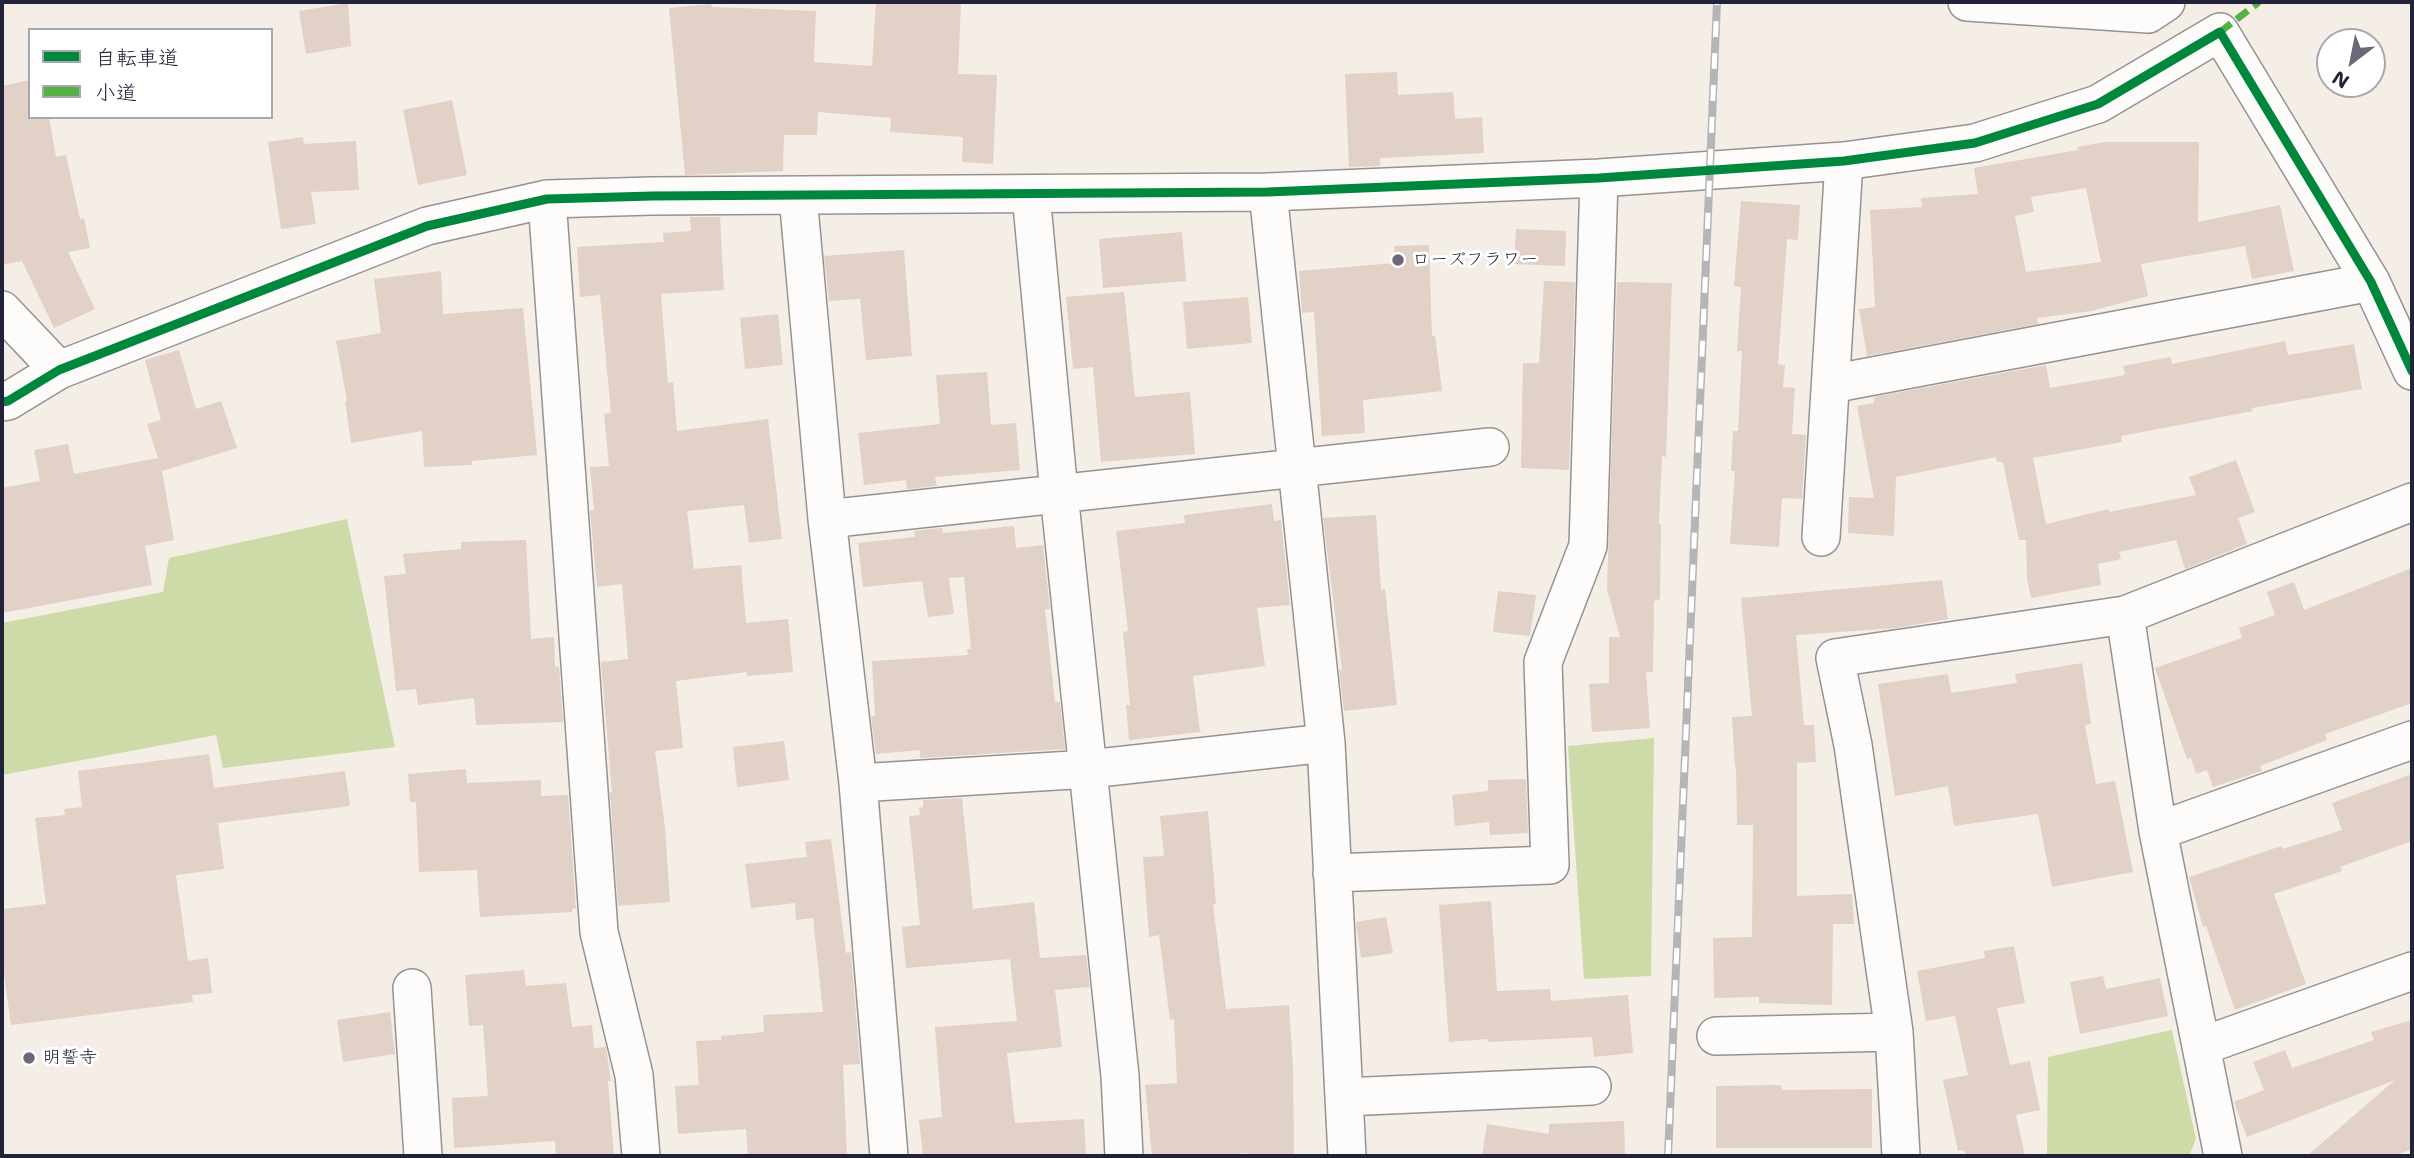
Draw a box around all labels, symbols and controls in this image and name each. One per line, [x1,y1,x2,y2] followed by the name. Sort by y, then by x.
[28,28,273,119] legend
[2316,28,2386,98] north arrow
[95,44,179,72] text: 自転車道
[2328,65,2354,94] text: N
[95,79,137,107] text: 小道
[1412,249,1538,271] place label: ローズフラワー
[1390,252,1406,268] marker: ローズフラワー
[43,1047,97,1069] place label: 明誓寺
[21,1050,37,1066] marker: 明誓寺

